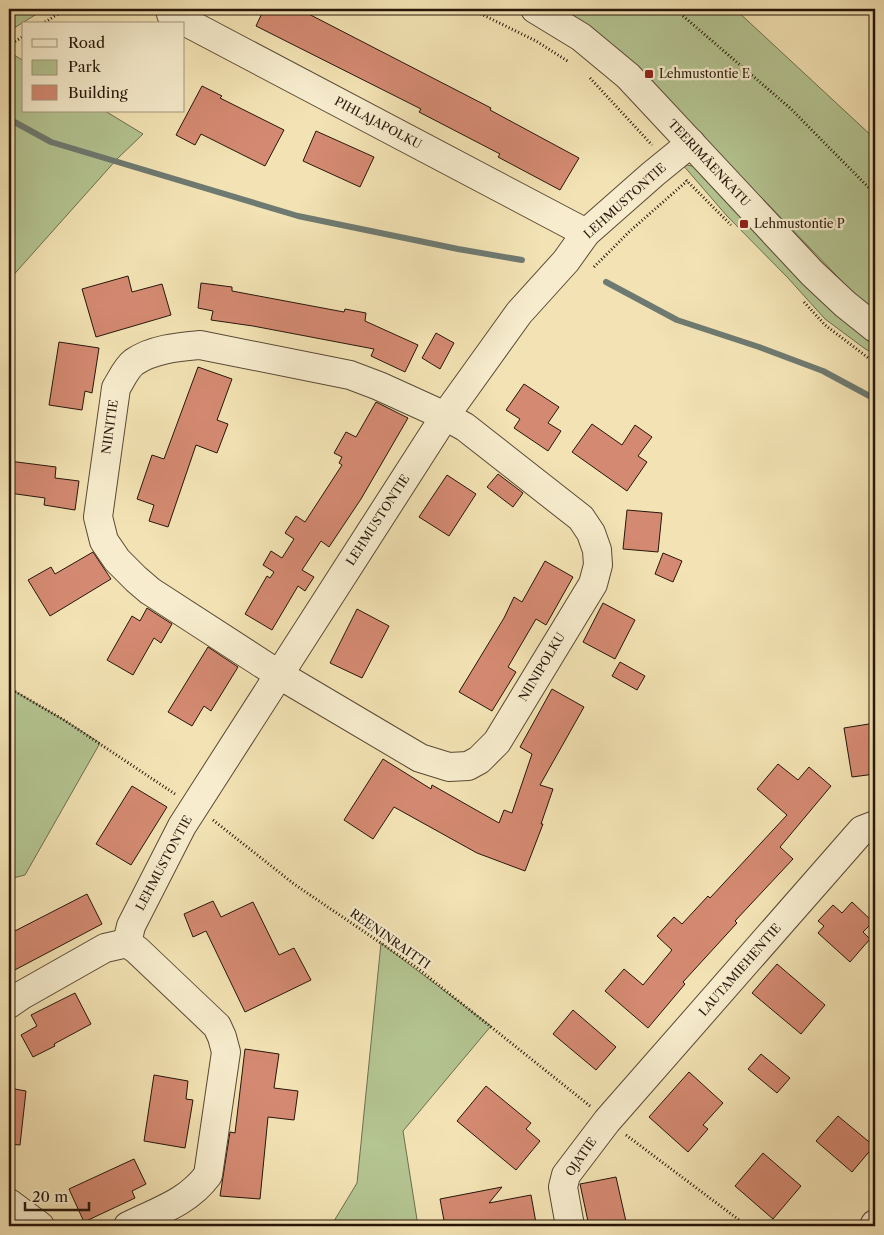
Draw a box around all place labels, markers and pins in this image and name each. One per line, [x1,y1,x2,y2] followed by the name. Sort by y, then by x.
[659,66,750,81] place label: Lehmustontie E
[643,68,655,80] marker: Lehmustontie E
[754,216,845,231] place label: Lehmustontie P
[738,218,750,230] marker: Lehmustontie P

